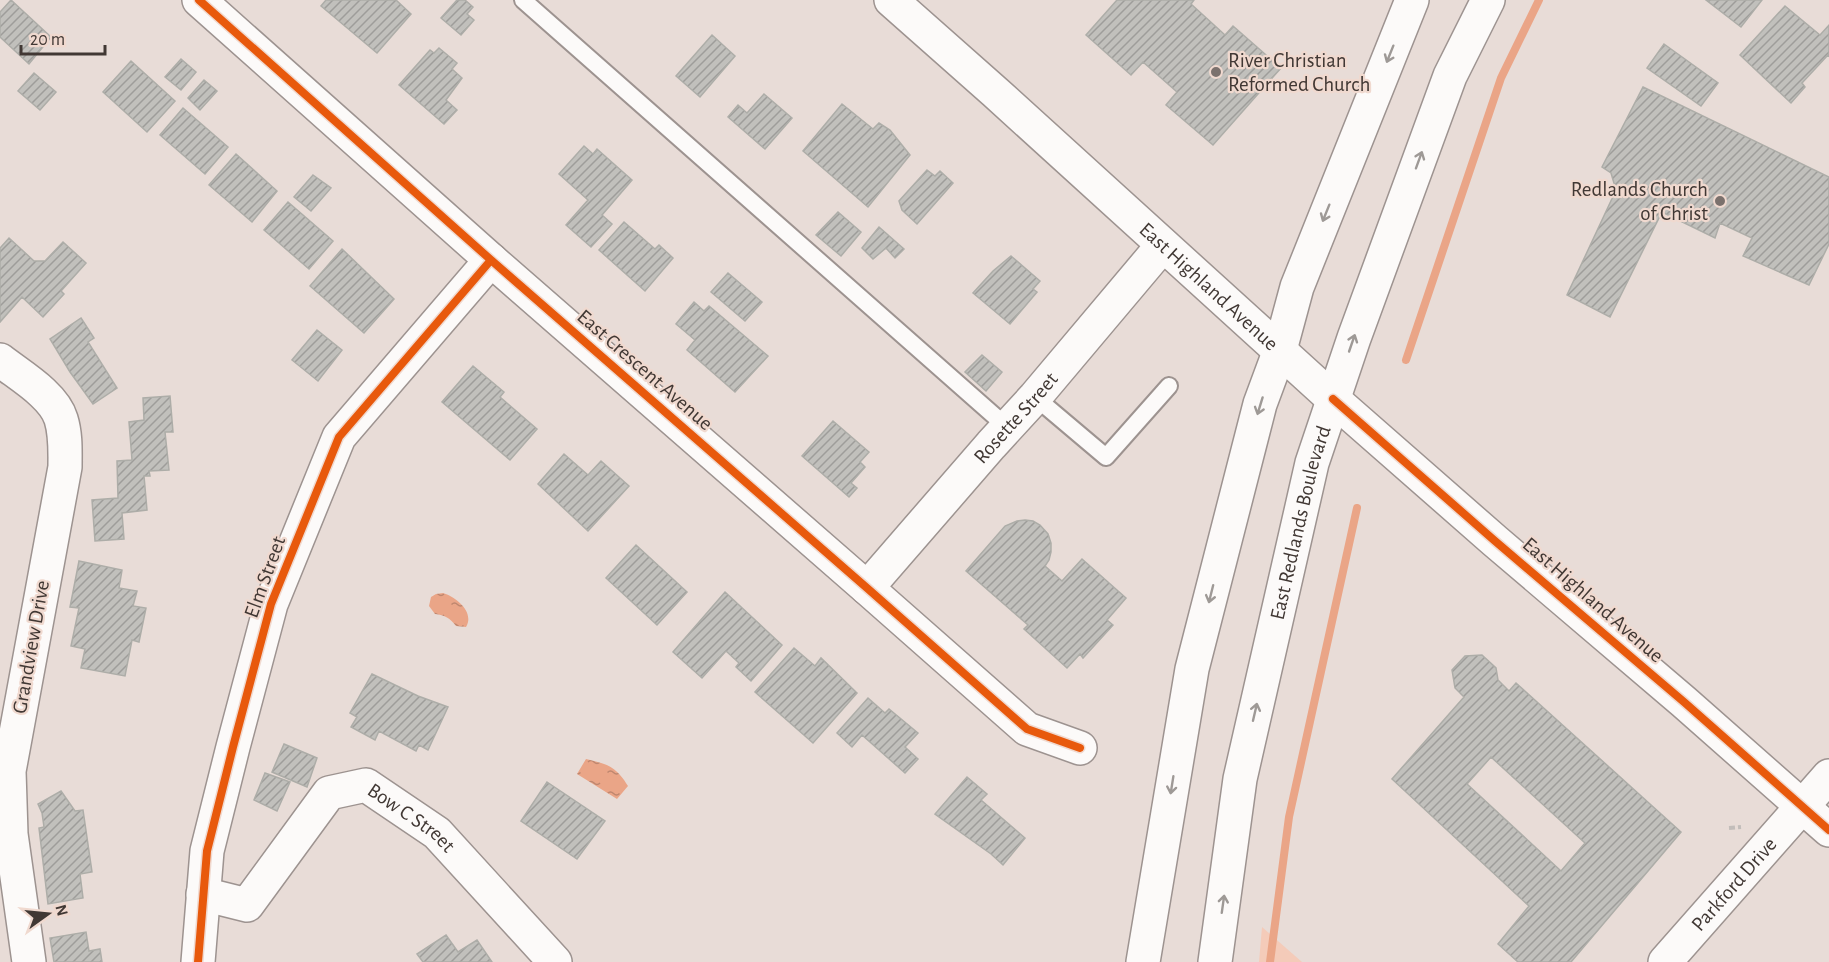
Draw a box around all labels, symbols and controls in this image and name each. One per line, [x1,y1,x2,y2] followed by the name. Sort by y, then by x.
[21,18,105,56] scale bar
[30,31,65,49] text: 20 m
[1384,44,1395,63] one-way arrow
[1228,50,1370,95] place label: River Christian Reformed Church
[1209,65,1223,79] marker: River Christian Reformed Church
[1415,151,1426,170] one-way arrow
[1571,179,1708,224] place label: Redlands Church of Christ
[1713,194,1727,208] marker: Redlands Church of Christ
[1320,203,1331,222] one-way arrow
[1136,218,1282,354] street label: East Highland Avenue
[573,306,717,434] street label: East Crescent Avenue
[1348,334,1359,353] one-way arrow
[970,368,1062,467] street label: Rosette Street
[1254,396,1265,415] one-way arrow
[1266,423,1334,622] street label: East Redlands Boulevard
[241,533,290,621] street label: Elm Street
[1519,533,1667,667] street label: East Highland Avenue
[9,579,53,715] street label: Grandview Drive
[1205,584,1217,603] one-way arrow
[1250,703,1261,722] one-way arrow
[1167,775,1178,795] one-way arrow
[364,779,460,856] street label: Bow C Street
[1687,833,1780,935] street label: Parkford Drive
[18,884,78,944] north arrow
[1218,895,1229,914] one-way arrow
[52,903,71,918] text: N

